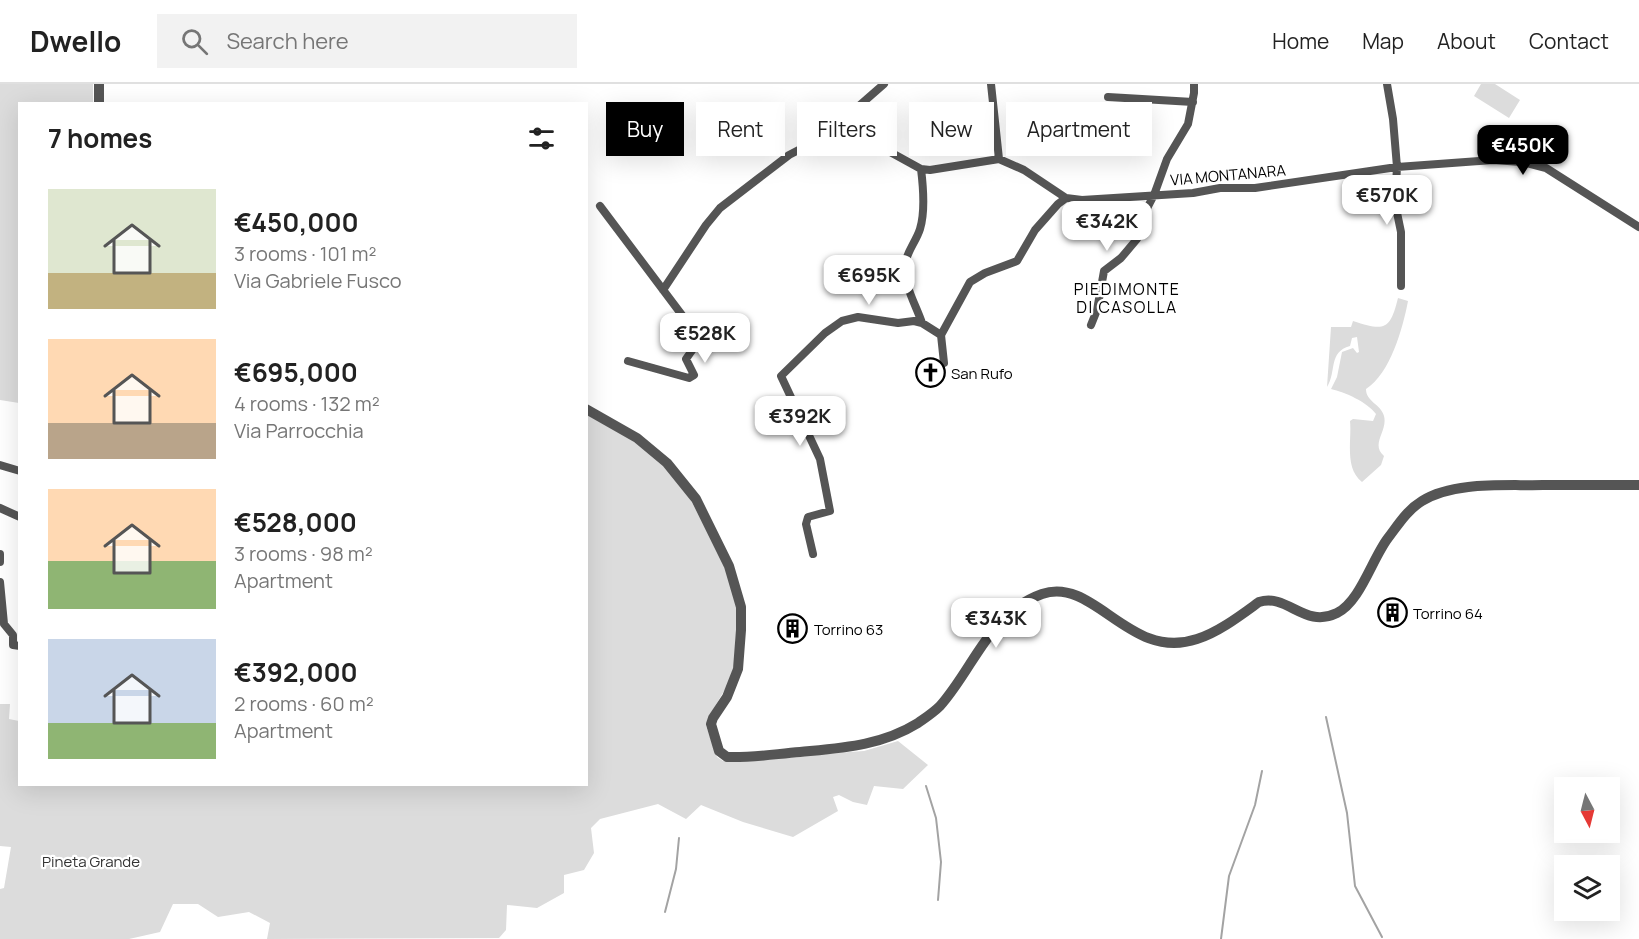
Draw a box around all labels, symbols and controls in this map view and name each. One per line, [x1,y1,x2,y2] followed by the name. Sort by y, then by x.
[157,14,577,68] search box
[30,22,121,60] text: Dwello
[178,25,211,58] icon: search
[226,26,349,56] text: Search here
[1272,27,1329,55] text: Home
[1362,27,1404,55] text: Map
[1437,27,1496,55] text: About
[1529,27,1609,55] text: Contact
[606,102,684,156] chip: Buy
[696,102,785,156] chip: Rent
[797,102,897,156] chip: Filters
[909,102,994,156] chip: New
[1006,102,1152,156] chip: Apartment
[48,120,152,156] text: 7 homes
[525,122,558,155] icon: filters
[1481,125,1565,176] pin: €450K
[1491,131,1555,158] text: €450K
[1169,159,1287,191] street label: VIA MONTANARA
[1345,175,1429,226] pin: €570K
[1356,181,1418,208] text: €570K
[1065,201,1149,252] pin: €342K
[234,204,359,240] text: €450,000
[1076,207,1138,234] text: €342K
[96,213,168,285] icon: home
[234,240,376,267] text: 3 rooms · 101 m²
[827,255,911,306] pin: €695K
[838,261,900,288] text: €695K
[234,267,401,294] text: Via Gabriele Fusco
[1074,278,1180,318] district label: PIEDIMONTE DI CASOLLA
[663,313,747,364] pin: €528K
[674,319,736,346] text: €528K
[234,354,358,390] text: €695,000
[914,357,946,389] church icon: San Rufo
[96,363,168,435] icon: home
[951,363,1013,384] place label: San Rufo
[234,390,380,417] text: 4 rooms · 132 m²
[758,396,842,447] pin: €392K
[769,402,831,429] text: €392K
[234,417,364,444] text: Via Parrocchia
[234,504,357,540] text: €528,000
[96,513,168,585] icon: home
[234,540,373,567] text: 3 rooms · 98 m²
[234,567,333,594] text: Apartment
[1376,597,1408,629] building icon: Torrino 64
[954,598,1038,649] pin: €343K
[1413,603,1483,624] place label: Torrino 64
[965,604,1027,631] text: €343K
[777,613,809,645] building icon: Torrino 63
[814,619,883,640] place label: Torrino 63
[234,654,358,690] text: €392,000
[96,663,168,735] icon: home
[234,690,374,717] text: 2 rooms · 60 m²
[234,717,333,744] text: Apartment
[1554,777,1620,843] north arrow
[1554,777,1620,921] map controls
[42,851,140,872] park label: Pineta Grande
[1554,855,1620,921] button: layers

